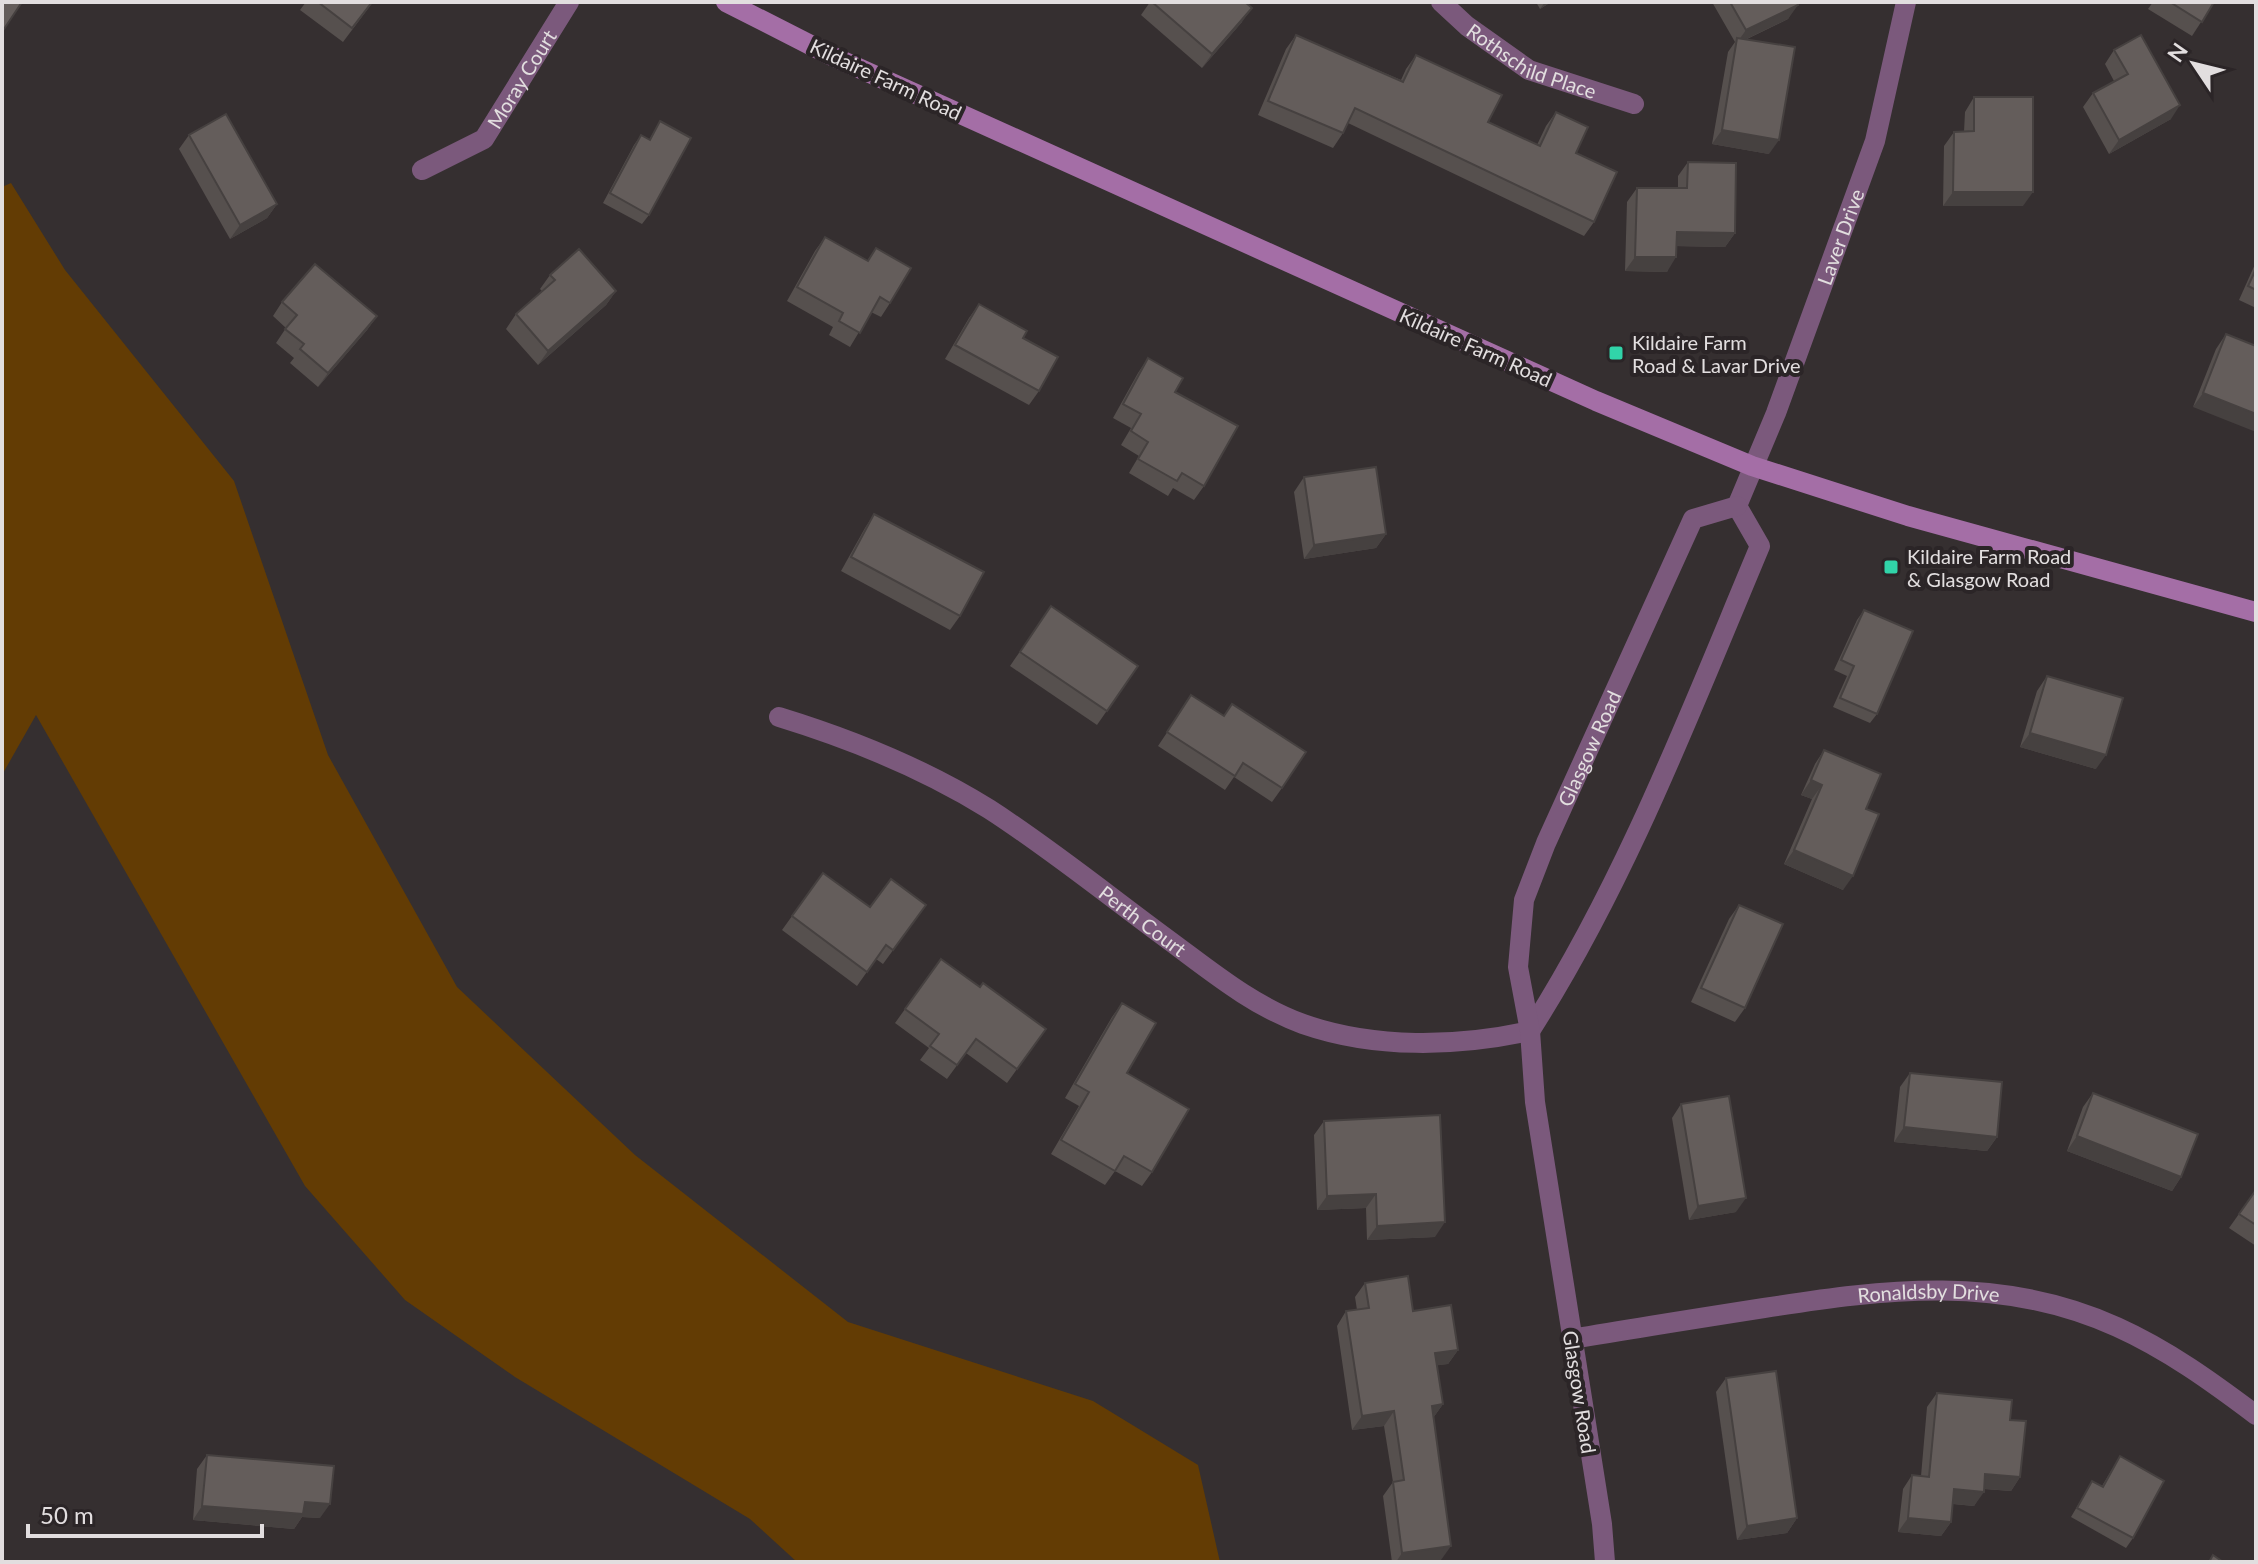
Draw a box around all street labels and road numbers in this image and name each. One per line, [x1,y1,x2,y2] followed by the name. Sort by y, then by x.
[1462,18,1600,103] street label: Rothschild Place
[482,25,561,133] street label: Moray Court
[806,33,966,125] street label: Kildaire Farm Road
[1812,186,1869,288] street label: Laver Drive
[1396,303,1556,391] street label: Kildaire Farm Road
[1552,687,1626,810] street label: Glasgow Road
[1095,880,1191,961] street label: Perth Court
[1856,1278,2001,1307] street label: Ronaldsby Drive
[1558,1329,1602,1455] street label: Glasgow Road

